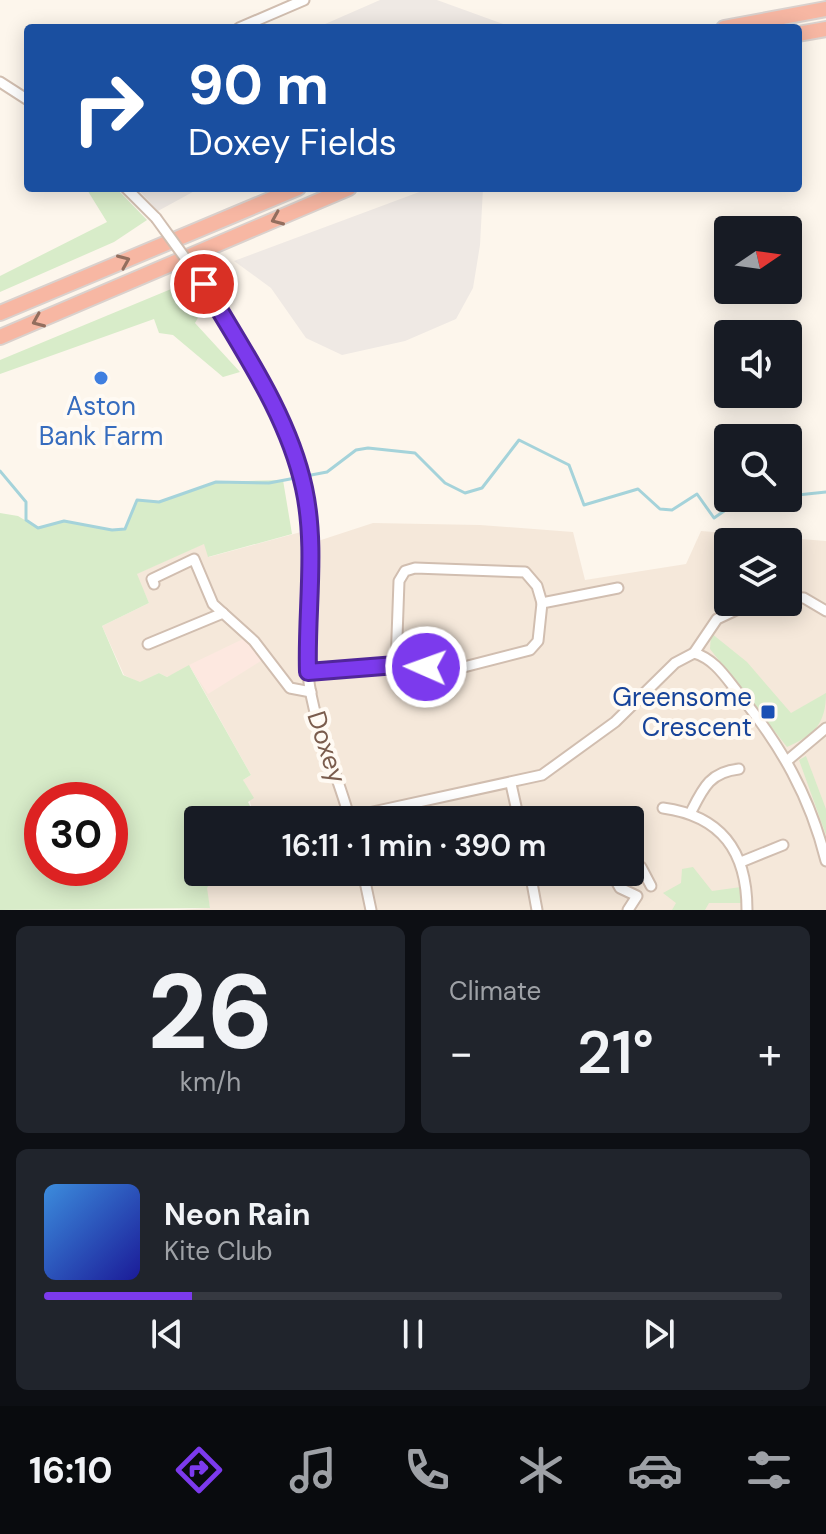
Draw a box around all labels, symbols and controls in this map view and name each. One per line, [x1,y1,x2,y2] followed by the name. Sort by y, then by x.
[188,48,329,121] text: 90 m
[56,56,160,160] icon: right
[188,119,397,166] text: Doxey Fields
[271,209,285,225] one-way arrow
[714,216,802,304] north arrow
[714,216,802,616] map controls
[170,250,238,318] pin
[115,255,130,271] one-way arrow
[182,262,226,306] icon: arrive
[32,311,46,327] one-way arrow
[714,320,802,408] button: sound
[92,369,110,387] marker: Aston Bank Farm
[39,389,163,453] place label: Aston Bank Farm
[714,424,802,512] button: search
[714,528,802,616] button: layers
[384,625,468,709] position arrow
[612,680,752,744] place label: Greensome Crescent
[759,703,777,721] marker: Greensome Crescent
[299,707,355,787] street label: Doxey
[24,782,128,886] speed limit sign: 30
[282,826,546,865] text: 16:11 · 1 min · 390 m
[148,945,273,1080] text: 26
[449,974,541,1008] text: Climate
[577,1013,654,1092] text: 21°
[449,1024,473,1082] text: −
[758,1024,782,1082] text: +
[180,1065,241,1099] text: km/h
[164,1195,310,1234] text: Neon Rain
[164,1234,273,1268] text: Kite Club
[145,1312,189,1356] icon: previous
[391,1312,435,1356] icon: pause
[637,1312,681,1356] icon: next
[171,1442,227,1498] icon: directions
[285,1442,341,1498] icon: music
[399,1442,455,1498] icon: phone
[513,1442,569,1498] icon: climate
[627,1442,683,1498] icon: car
[741,1442,797,1498] icon: filters
[29,1447,113,1494] text: 16:10

